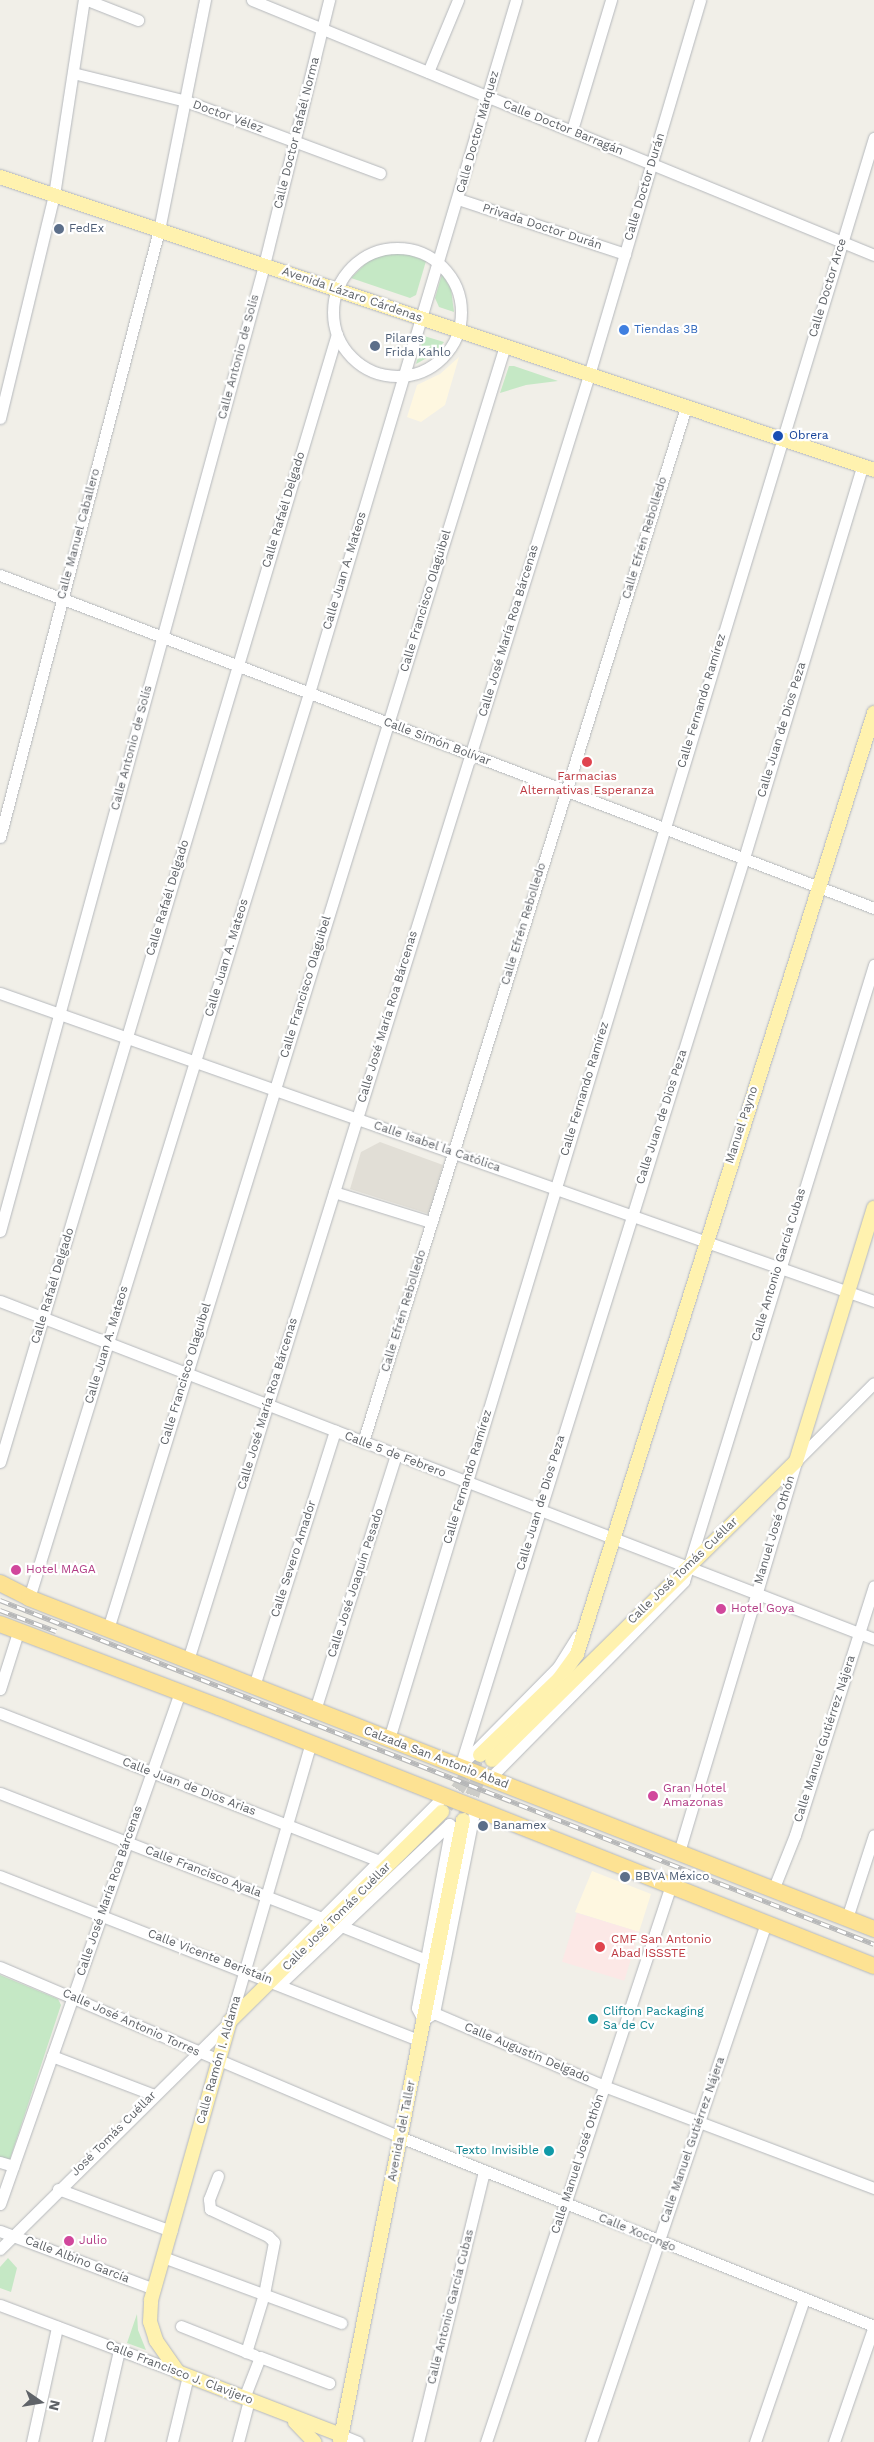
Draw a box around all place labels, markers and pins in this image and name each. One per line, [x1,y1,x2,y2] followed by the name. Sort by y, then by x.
[69,222,104,236] place label: FedEx
[53,223,65,235] marker: FedEx
[634,323,698,337] place label: Tiendas 3B
[618,324,630,336] marker: Tiendas 3B
[385,332,451,360] place label: Pilares Frida Kahlo
[369,340,381,352] marker: Pilares Frida Kahlo
[771,429,785,443] marker: Obrera
[789,429,829,443] place label: Obrera
[581,756,593,768] marker: Farmacias Alternativas Esperanza
[520,770,654,798] place label: Farmacias Alternativas Esperanza
[26,1563,96,1577] place label: Hotel MAGA
[10,1564,22,1576] marker: Hotel MAGA
[731,1602,795,1616] place label: Hotel Goya
[715,1603,727,1615] marker: Hotel Goya
[663,1782,726,1810] place label: Gran Hotel Amazonas
[647,1790,659,1802] marker: Gran Hotel Amazonas
[493,1819,546,1833] place label: Banamex
[477,1820,489,1832] marker: Banamex
[635,1870,710,1884] place label: BBVA México
[619,1871,631,1883] marker: BBVA México
[611,1933,712,1961] place label: CMF San Antonio Abad ISSSTE
[593,1940,607,1954] marker: CMF San Antonio Abad ISSSTE
[603,2005,704,2033] place label: Clifton Packaging Sa de Cv
[587,2013,599,2025] marker: Clifton Packaging Sa de Cv
[456,2144,539,2158] place label: Texto Invisible
[543,2145,555,2157] marker: Texto Invisible
[79,2234,107,2248] place label: Julio
[63,2235,75,2247] marker: Julio

